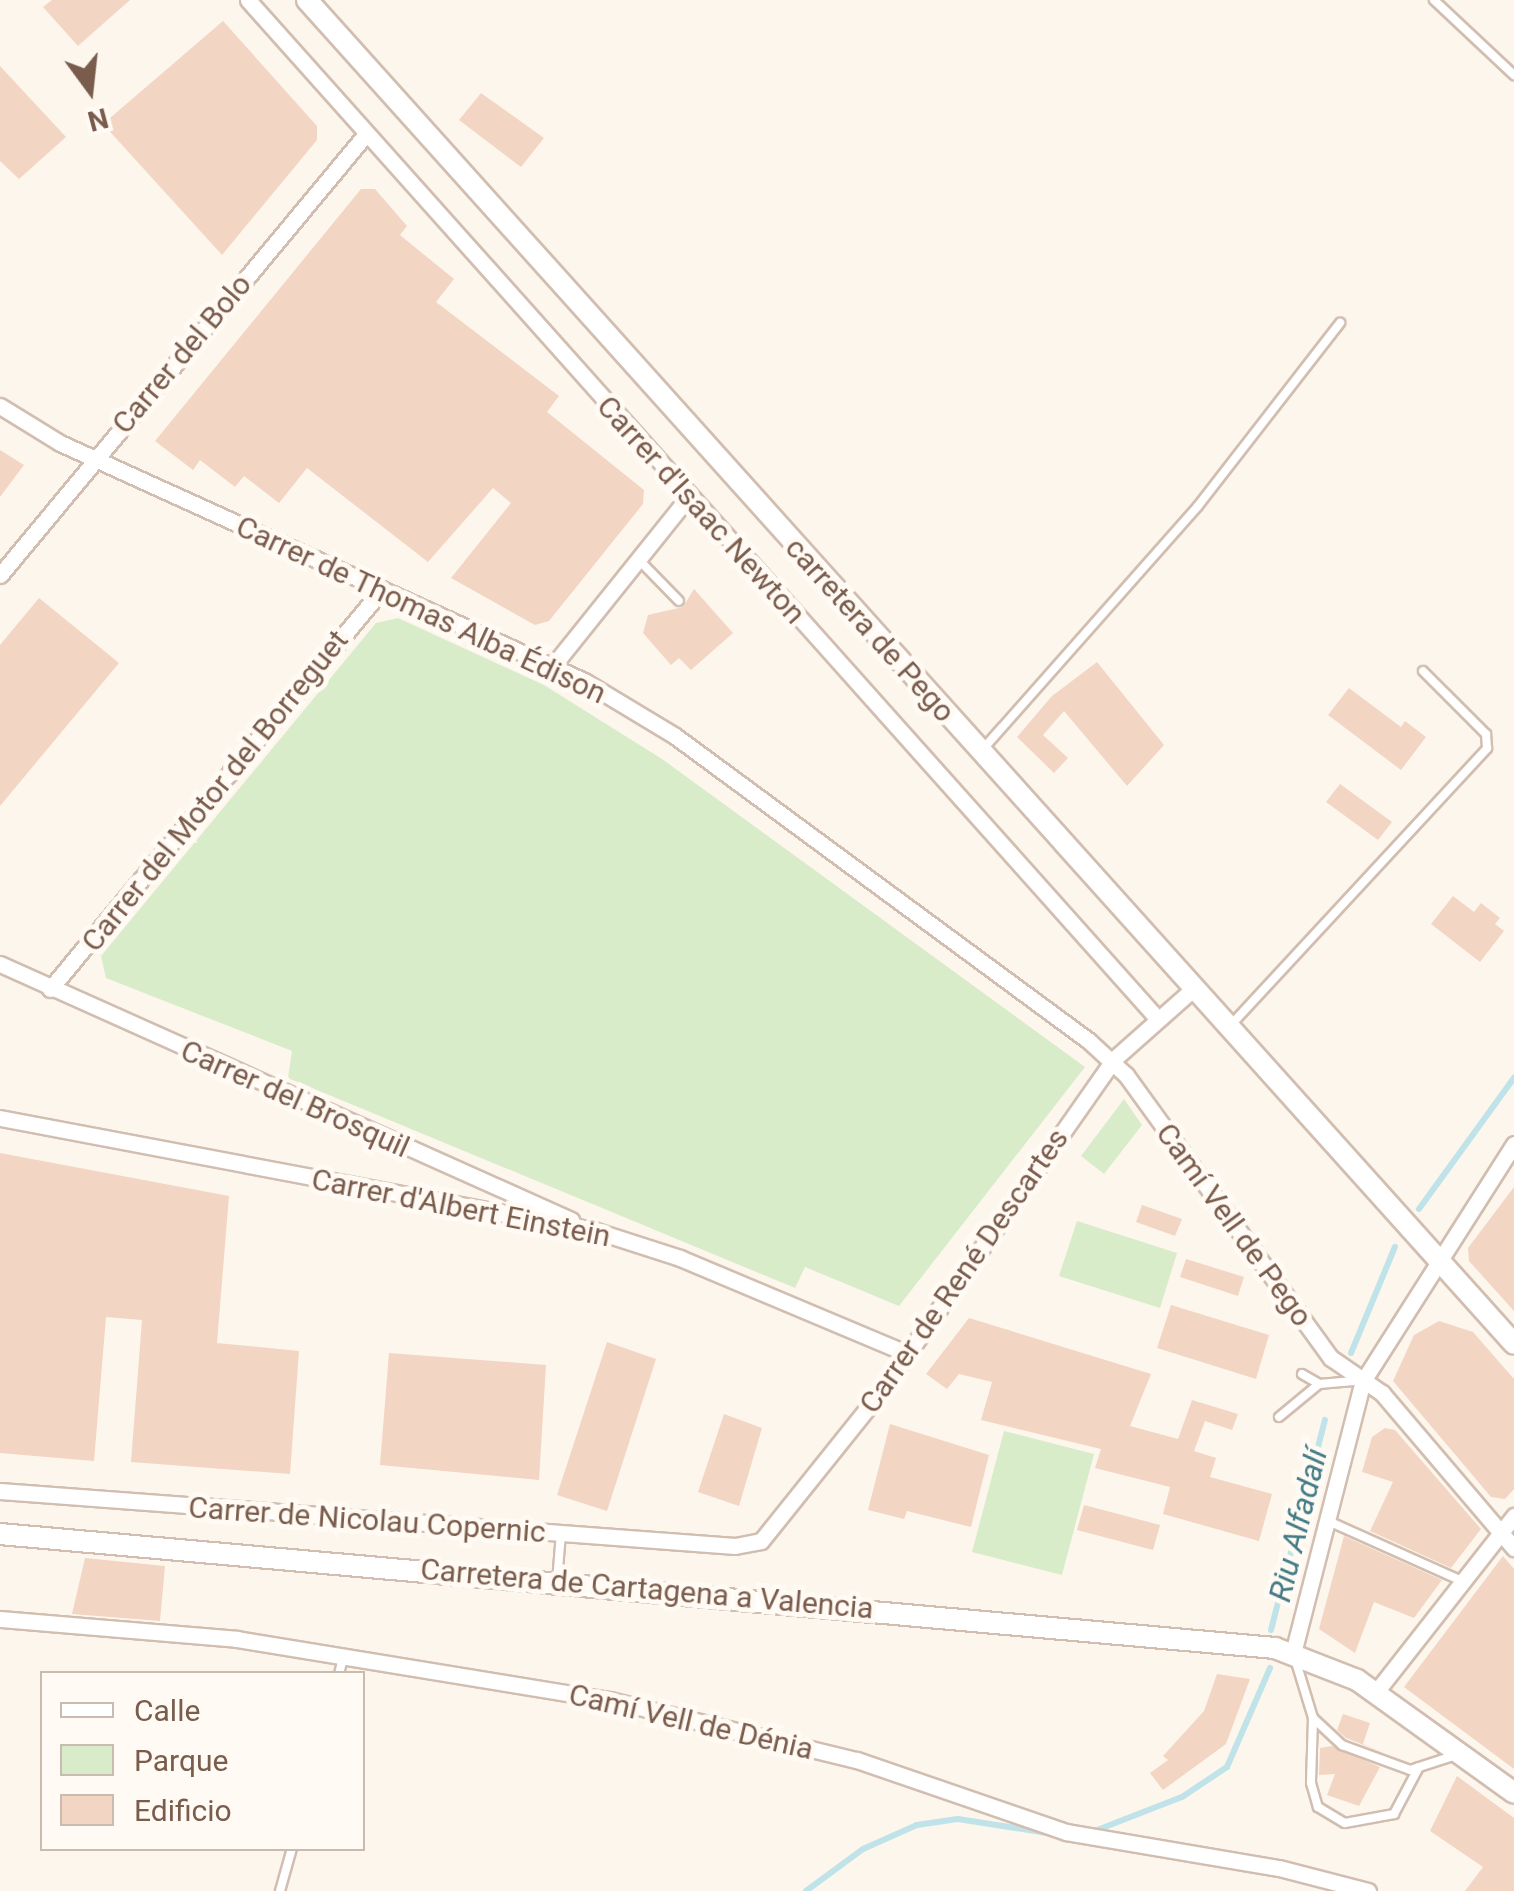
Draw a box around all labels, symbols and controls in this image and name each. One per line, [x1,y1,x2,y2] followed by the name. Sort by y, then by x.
[40,40,140,140] north arrow
[84,101,112,138] text: N
[105,267,259,441] street label: Carrer del Bolo
[589,389,813,631] street label: Carrer d'Isaac Newton
[230,508,612,712] street label: Carrer de Thomas Alba Édison
[778,530,962,730] street label: carretera de Pego
[74,623,356,959] street label: Carrer del Motor del Borreguet
[175,1032,415,1166] street label: Carrer del Brosquil
[1148,1116,1320,1334] street label: Camí Vell de Pego
[852,1122,1076,1420] street label: Carrer de René Descartes
[309,1161,613,1255] street label: Carrer d'Albert Einstein
[1260,1444,1336,1606] water label: Riu Alfadalí
[187,1490,547,1550] street label: Carrer de Nicolau Copernic
[419,1551,875,1627] street label: Carretera de Cartagena a Valencia
[40,1671,365,1851] legend
[565,1676,817,1768] street label: Camí Vell de Dénia
[134,1693,200,1728] text: Calle
[134,1743,228,1778] text: Parque
[134,1793,232,1828] text: Edificio

